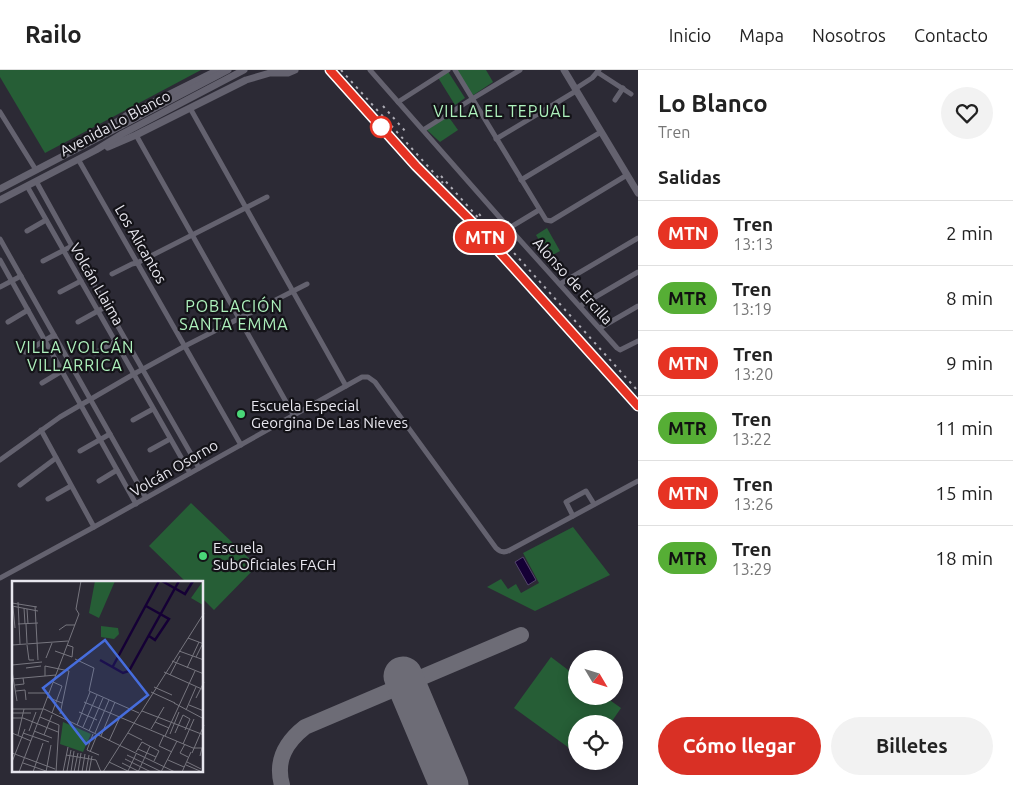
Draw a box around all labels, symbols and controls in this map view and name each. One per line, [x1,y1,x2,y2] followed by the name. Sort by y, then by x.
[25,21,82,48] text: Railo
[669,25,711,45] text: Inicio
[739,25,784,45] text: Mapa
[812,25,886,45] text: Nosotros
[914,25,988,45] text: Contacto
[57,87,173,159] street label: Avenida Lo Blanco
[941,87,993,139] button: heart
[658,90,768,117] text: Lo Blanco
[433,102,571,120] district label: VILLA EL TEPUAL
[370,116,392,138] unlabelled marker
[658,123,690,141] text: Tren
[658,166,721,188] text: Salidas
[112,202,170,286] street label: Los Alicantos
[733,213,773,235] text: Tren
[456,221,514,253] line badge: MTN
[946,222,993,244] text: 2 min
[668,223,708,243] text: MTN
[465,227,505,247] text: MTN
[530,234,616,328] street label: Alonso de Ercilla
[733,235,773,253] text: 13:13
[67,240,127,328] street label: Volcán Llaima
[732,278,772,300] text: Tren
[946,287,993,309] text: 8 min
[668,288,707,308] text: MTR
[179,296,289,333] district label: POBLACIÓN SANTA EMMA
[732,300,772,318] text: 13:19
[15,336,135,374] district label: VILLA VOLCÁN VILLARRICA
[733,343,773,365] text: Tren
[946,352,993,374] text: 9 min
[668,353,708,373] text: MTN
[733,365,773,383] text: 13:20
[251,397,408,431] place label: Escuela Especial Georgina De Las Nieves
[235,408,247,420] marker: Escuela Especial Georgina De Las Nieves
[732,408,772,430] text: Tren
[935,417,993,439] text: 11 min
[668,418,707,438] text: MTR
[732,430,772,448] text: 13:22
[127,436,221,500] street label: Volcán Osorno
[733,473,773,495] text: Tren
[935,482,993,504] text: 15 min
[668,483,708,503] text: MTN
[733,495,773,513] text: 13:26
[732,538,772,560] text: Tren
[213,539,336,573] place label: Escuela SubOficiales FACH
[935,547,993,569] text: 18 min
[668,548,707,568] text: MTR
[197,550,209,562] marker: Escuela SubOficiales FACH
[732,560,772,578] text: 13:29
[12,581,204,772] inset map
[568,650,622,705] north arrow
[568,650,623,770] map controls
[568,715,623,770] button: locate
[658,717,821,775] button: Cómo llegar
[831,717,993,775] button: Billetes

